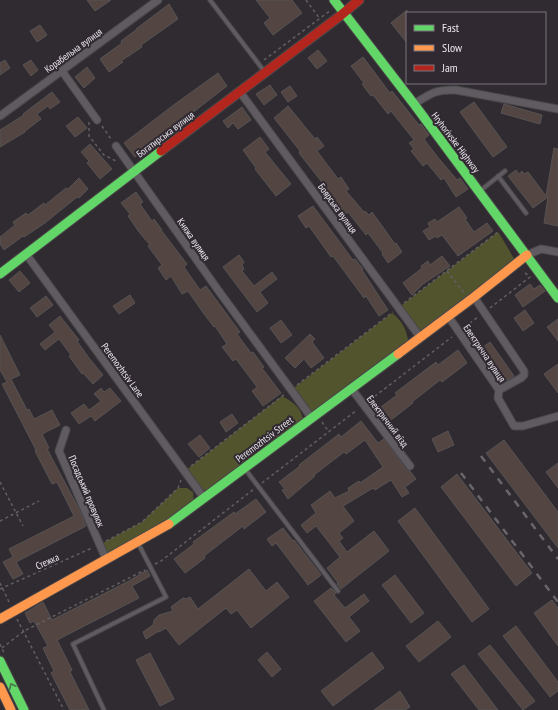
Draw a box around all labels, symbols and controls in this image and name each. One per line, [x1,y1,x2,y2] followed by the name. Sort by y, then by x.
[406,12,546,84] legend
[442,20,460,35] text: Fast
[42,25,105,76] street label: Корабельна вулиця
[442,40,463,55] text: Slow
[441,60,458,75] text: Jam
[134,108,197,160] street label: Богатирська вулиця
[429,109,483,175] street label: Hryhorivske Highway
[315,181,360,236] street label: Боярська вулиця
[174,215,213,263] street label: Княжа вулиця
[460,322,509,385] street label: Електрична вулиця
[98,340,147,400] street label: Peremozhtsiv Lane
[364,393,412,450] street label: Електричний вїзд
[233,413,296,465] street label: Peremozhtsiv Street
[66,453,108,529] street label: Посадський провулок
[33,551,61,572] street label: Стежка
[9,682,17,690] one-way arrow

